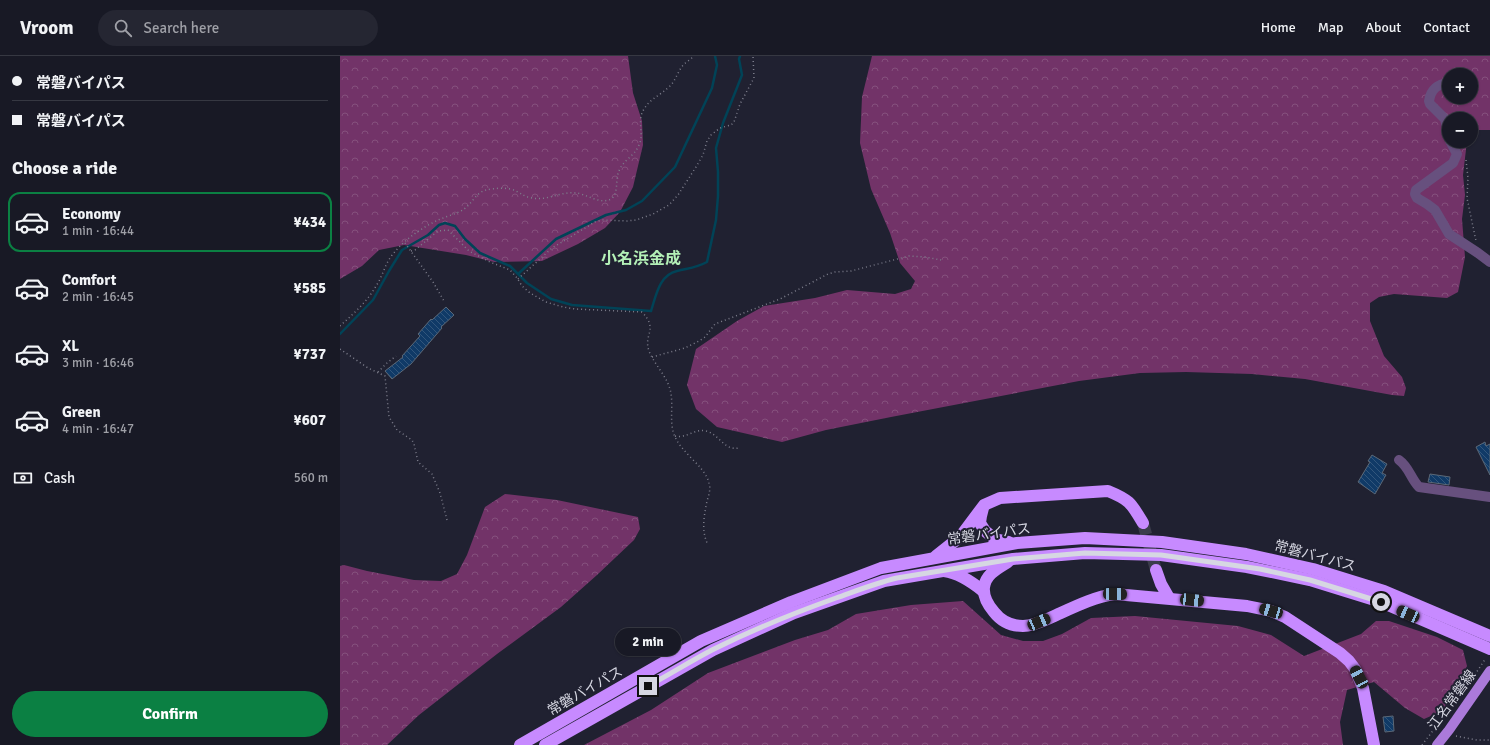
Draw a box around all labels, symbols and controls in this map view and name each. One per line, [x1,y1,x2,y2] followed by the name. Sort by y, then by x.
[98,10,378,46] search box
[20,16,74,40] text: Vroom
[112,17,134,39] icon: search
[144,19,219,37] text: Search here
[1261,19,1296,36] text: Home
[1318,19,1343,36] text: Map
[1365,19,1401,36] text: About
[1423,19,1470,36] text: Contact
[1442,68,1478,148] map controls
[1442,68,1478,104] button: +
[36,74,126,92] text: 常磐バイパス
[36,112,126,130] text: 常磐バイパス
[1442,112,1478,148] button: −
[12,157,117,179] text: Choose a ride
[14,204,50,240] icon: car
[62,205,121,223] text: Economy
[294,213,326,231] text: ¥434
[62,223,134,239] text: 1 min · 16:44
[601,249,681,269] district label: 小名浜金成
[14,270,50,306] icon: car
[62,271,116,289] text: Comfort
[294,279,326,297] text: ¥585
[62,289,134,305] text: 2 min · 16:45
[14,336,50,372] icon: car
[62,337,79,355] text: XL
[294,345,326,363] text: ¥737
[62,355,134,371] text: 3 min · 16:46
[14,402,50,438] icon: car
[62,403,101,421] text: Green
[294,411,326,429] text: ¥607
[62,421,134,437] text: 4 min · 16:47
[12,467,34,489] icon: cash
[44,469,75,487] text: Cash
[294,470,328,486] text: 560 m
[946,520,1032,548] street label: 常磐バイパス
[1272,537,1358,575] street label: 常磐バイパス
[1103,588,1127,600] car
[1179,593,1205,607] car
[1372,593,1390,611] route start
[1258,602,1284,620] car
[1395,604,1421,624] car
[1026,612,1052,632] car
[615,628,681,656] callout: 2 min
[632,634,664,650] text: 2 min
[544,663,626,719] street label: 常磐バイパス
[1348,664,1370,690] car
[1425,667,1479,733] street label: 江名常磐線
[639,677,657,695] route end
[12,691,328,737] button: Confirm

